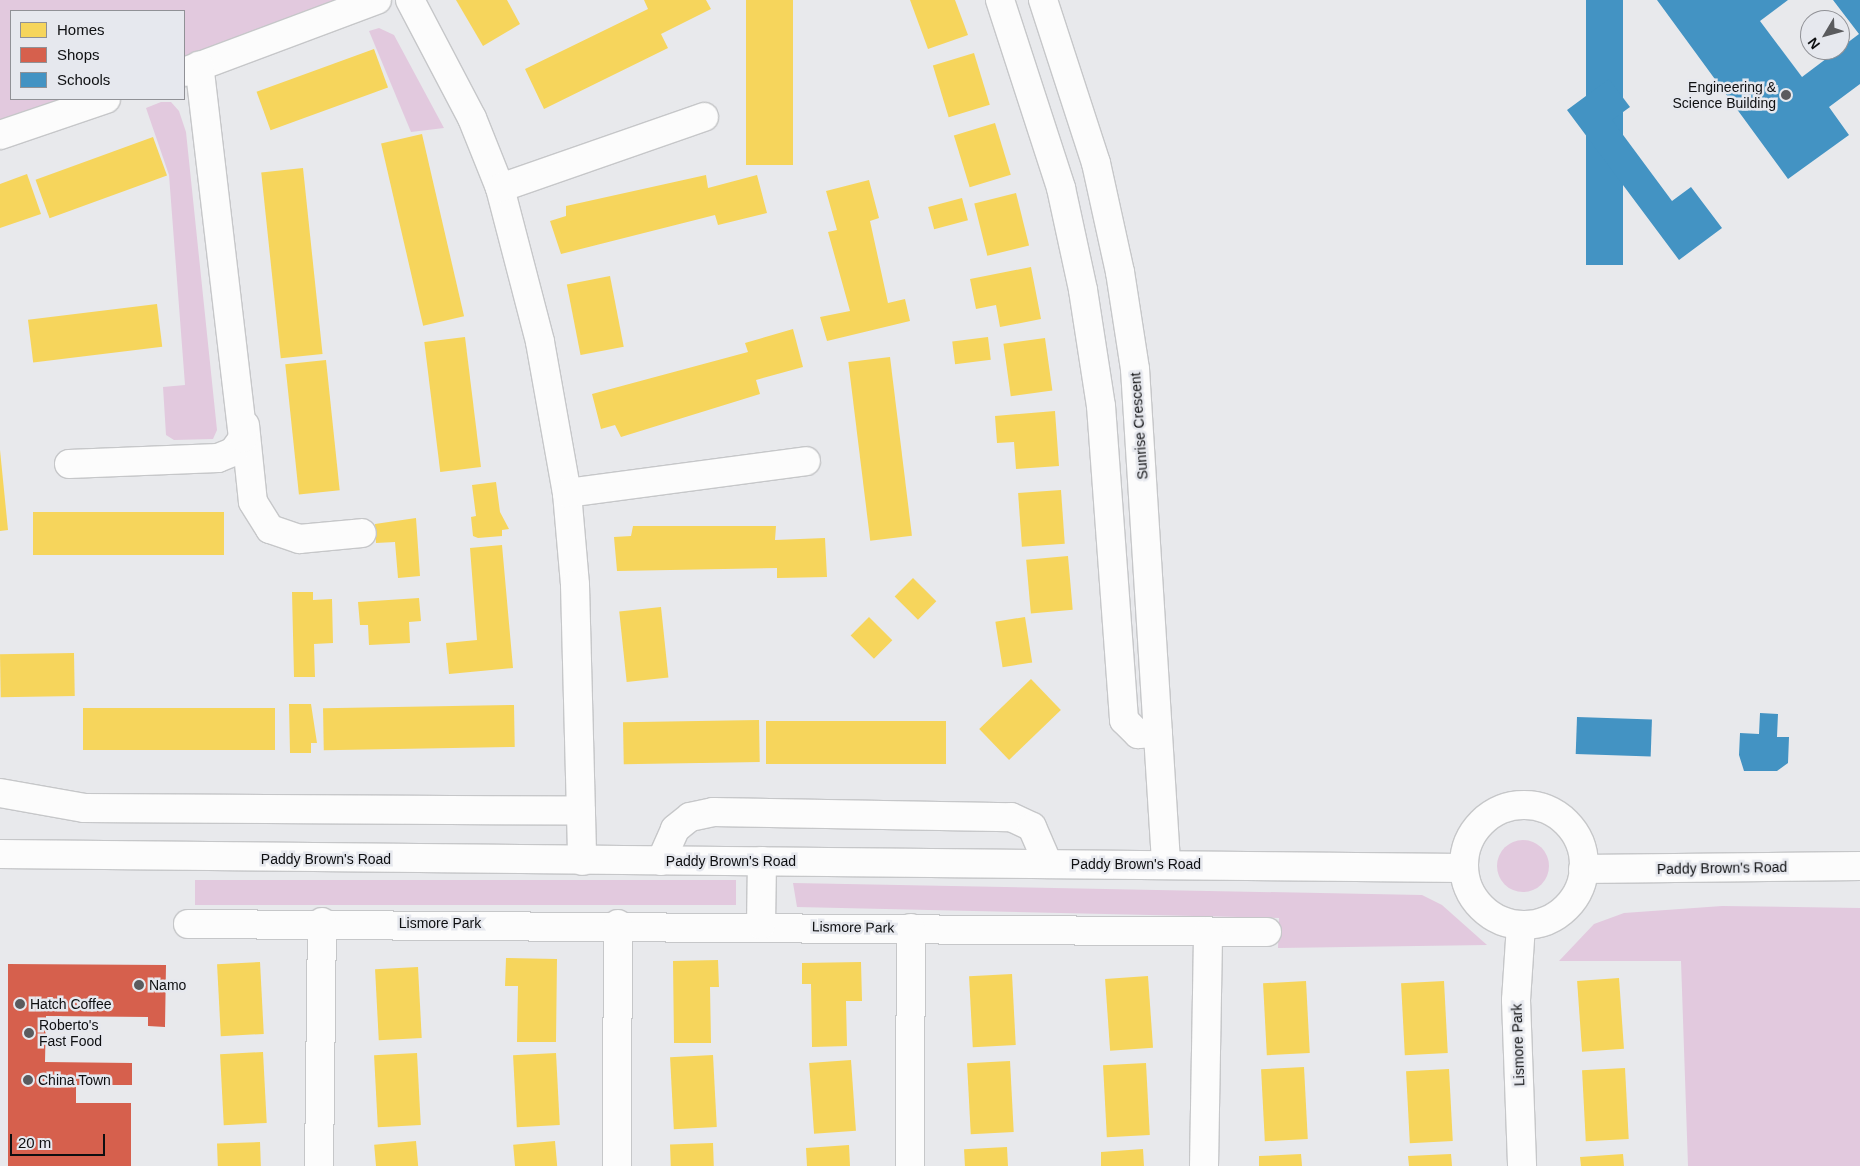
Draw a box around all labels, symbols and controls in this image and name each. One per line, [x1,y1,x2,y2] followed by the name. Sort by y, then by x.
[10,10,185,100] legend
[1800,10,1850,60] north arrow
[57,21,105,38] text: Homes
[1804,35,1823,52] text: N
[57,46,100,63] text: Shops
[57,71,110,88] text: Schools
[1672,79,1776,111] place label: Engineering & Science Building
[1780,89,1792,101] marker: Engineering & Science Building
[1127,372,1151,480] street label: Sunrise Crescent
[261,851,391,867] street label: Paddy Brown's Road
[666,853,796,869] street label: Paddy Brown's Road
[1071,856,1201,872] street label: Paddy Brown's Road
[1657,858,1787,878] street label: Paddy Brown's Road
[399,915,481,931] street label: Lismore Park
[812,918,894,936] street label: Lismore Park
[149,977,186,993] place label: Namo
[133,979,145,991] marker: Namo
[30,996,111,1012] place label: Hatch Coffee
[14,998,26,1010] marker: Hatch Coffee
[1508,1003,1528,1087] street label: Lismore Park
[39,1017,102,1050] place label: Roberto's Fast Food
[23,1027,35,1039] marker: Roberto's Fast Food
[38,1072,111,1088] place label: China Town
[22,1074,34,1086] marker: China Town
[12,1124,108,1156] scale bar
[18,1134,51,1151] text: 20 m

